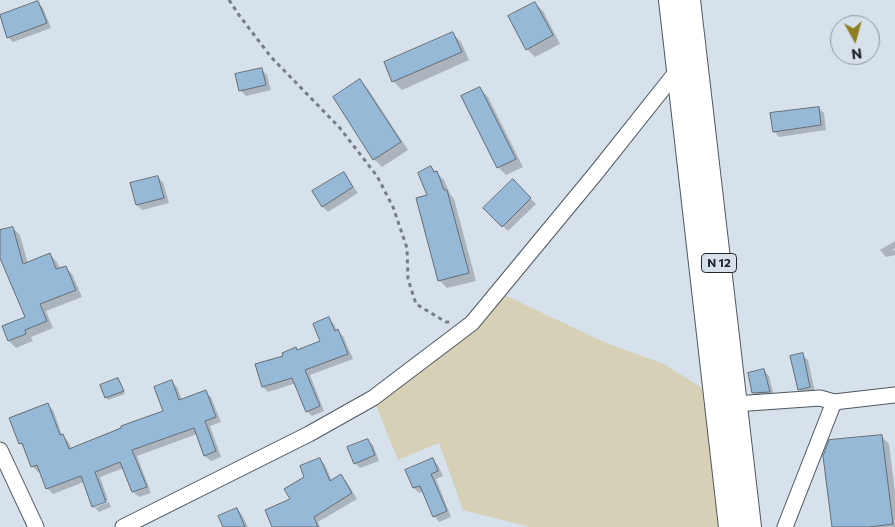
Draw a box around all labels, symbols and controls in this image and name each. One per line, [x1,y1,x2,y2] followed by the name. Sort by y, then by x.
[830,15,880,65] north arrow
[851,45,863,63] text: N
[702,254,736,272] road number: N 12

